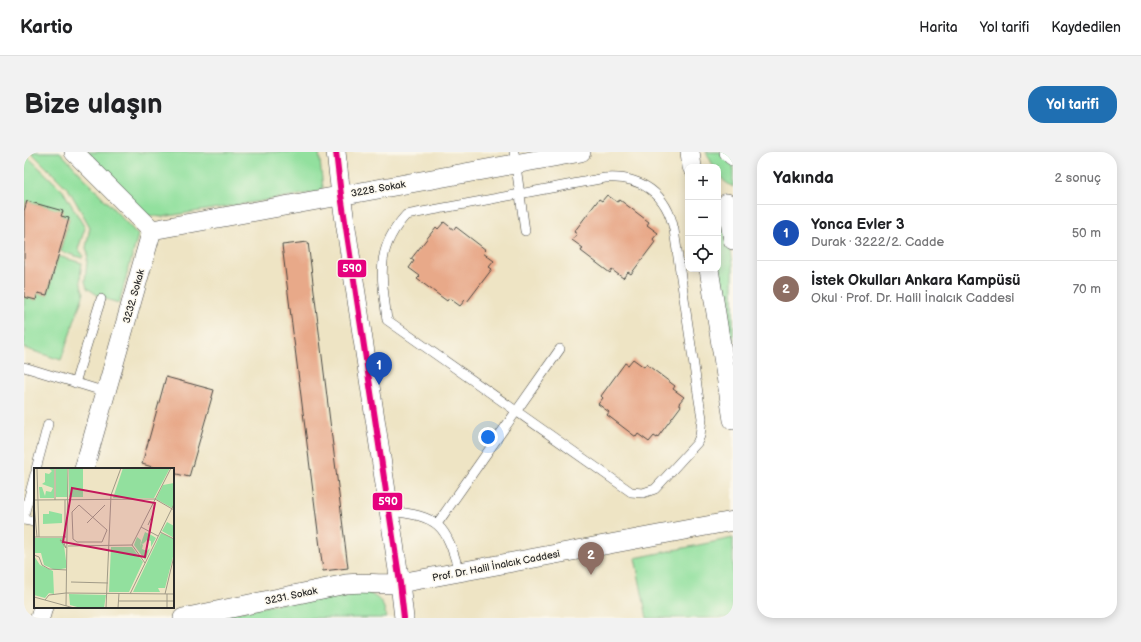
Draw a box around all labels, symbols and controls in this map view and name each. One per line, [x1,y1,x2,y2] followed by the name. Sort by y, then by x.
[20,16,73,39] text: Kartio
[919,19,958,36] text: Harita
[980,19,1029,36] text: Yol tarifi
[1051,19,1121,36] text: Kaydedilen
[1028,86,1117,123] button: Yol tarifi
[24,88,163,121] text: Bize ulaşın
[685,164,721,272] map controls
[685,164,721,200] button: +
[773,168,834,188] text: Yakında
[1055,170,1101,186] text: 2 sonuç
[350,178,407,200] street label: 3228. Sokak
[685,200,721,236] button: −
[811,215,905,234] text: Yonca Evler 3
[783,225,789,241] text: 1
[1072,225,1101,241] text: 50 m
[811,234,944,250] text: Durak · 3222/2. Cadde
[685,236,721,272] button: locate
[337,259,367,278] line badge: 590
[342,262,362,275] text: 590
[121,268,147,325] street label: 3232. Sokak
[811,271,1021,290] text: İstek Okulları Ankara Kampüsü
[782,281,790,297] text: 2
[1073,281,1101,297] text: 70 m
[811,290,1014,306] text: Okul · Prof. Dr. Halil İnalcık Caddesi
[366,352,392,385] pin: 1
[478,427,498,447] your location
[34,468,174,608] inset map
[372,492,403,511] line badge: 590
[378,495,398,508] text: 590
[578,542,604,575] pin: 2
[431,548,561,584] street label: Prof. Dr. Halil İnalcık Caddesi
[264,585,319,607] street label: 3231. Sokak

